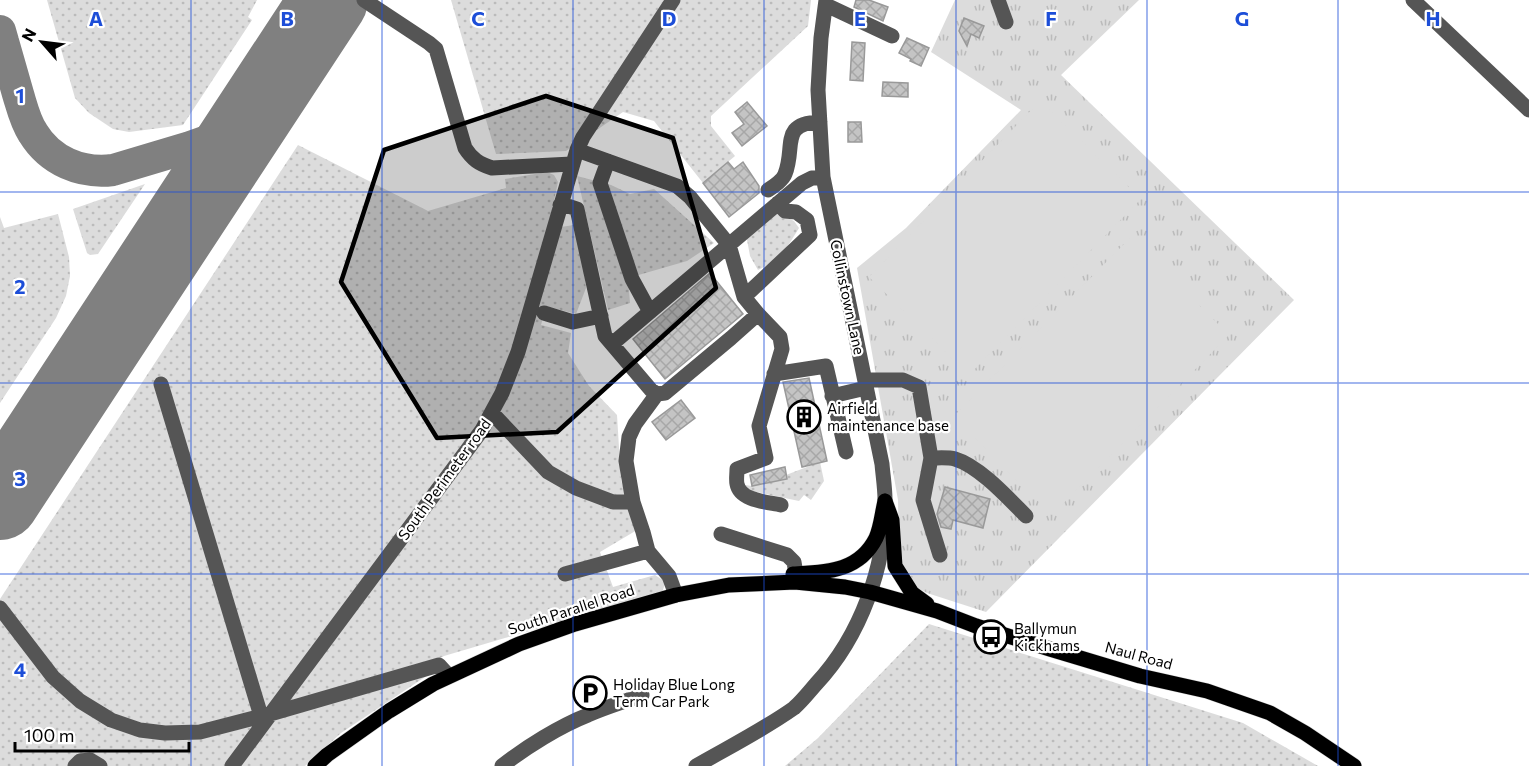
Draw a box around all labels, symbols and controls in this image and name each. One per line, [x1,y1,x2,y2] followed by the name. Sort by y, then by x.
[89,6,103,30] text: A
[280,6,294,30] text: B
[471,6,485,30] text: C
[662,6,676,30] text: D
[854,6,866,30] text: E
[1045,6,1057,30] text: F
[1235,6,1249,30] text: G
[1426,6,1441,30] text: H
[12,12,72,72] north arrow
[17,25,40,44] text: N
[15,83,25,107] text: 1
[827,238,869,356] street label: Collinstown Lane
[14,274,26,298] text: 2
[786,399,822,435] building icon: Airfield maintenance base
[827,399,949,434] place label: Airfield maintenance base
[394,415,494,543] street label: South Perimeter road
[14,466,26,490] text: 3
[505,580,637,638] street label: South Parallel Road
[973,619,1009,655] bus stop icon: Ballymun Kickhams
[1014,619,1080,654] place label: Ballymun Kickhams
[1103,637,1175,673] street label: Naul Road
[14,657,26,681] text: 4
[572,675,608,711] parking icon: Holiday Blue Long Term Car Park
[613,675,735,710] place label: Holiday Blue Long Term Car Park
[15,715,189,753] scale bar
[24,724,74,746] text: 100 m

